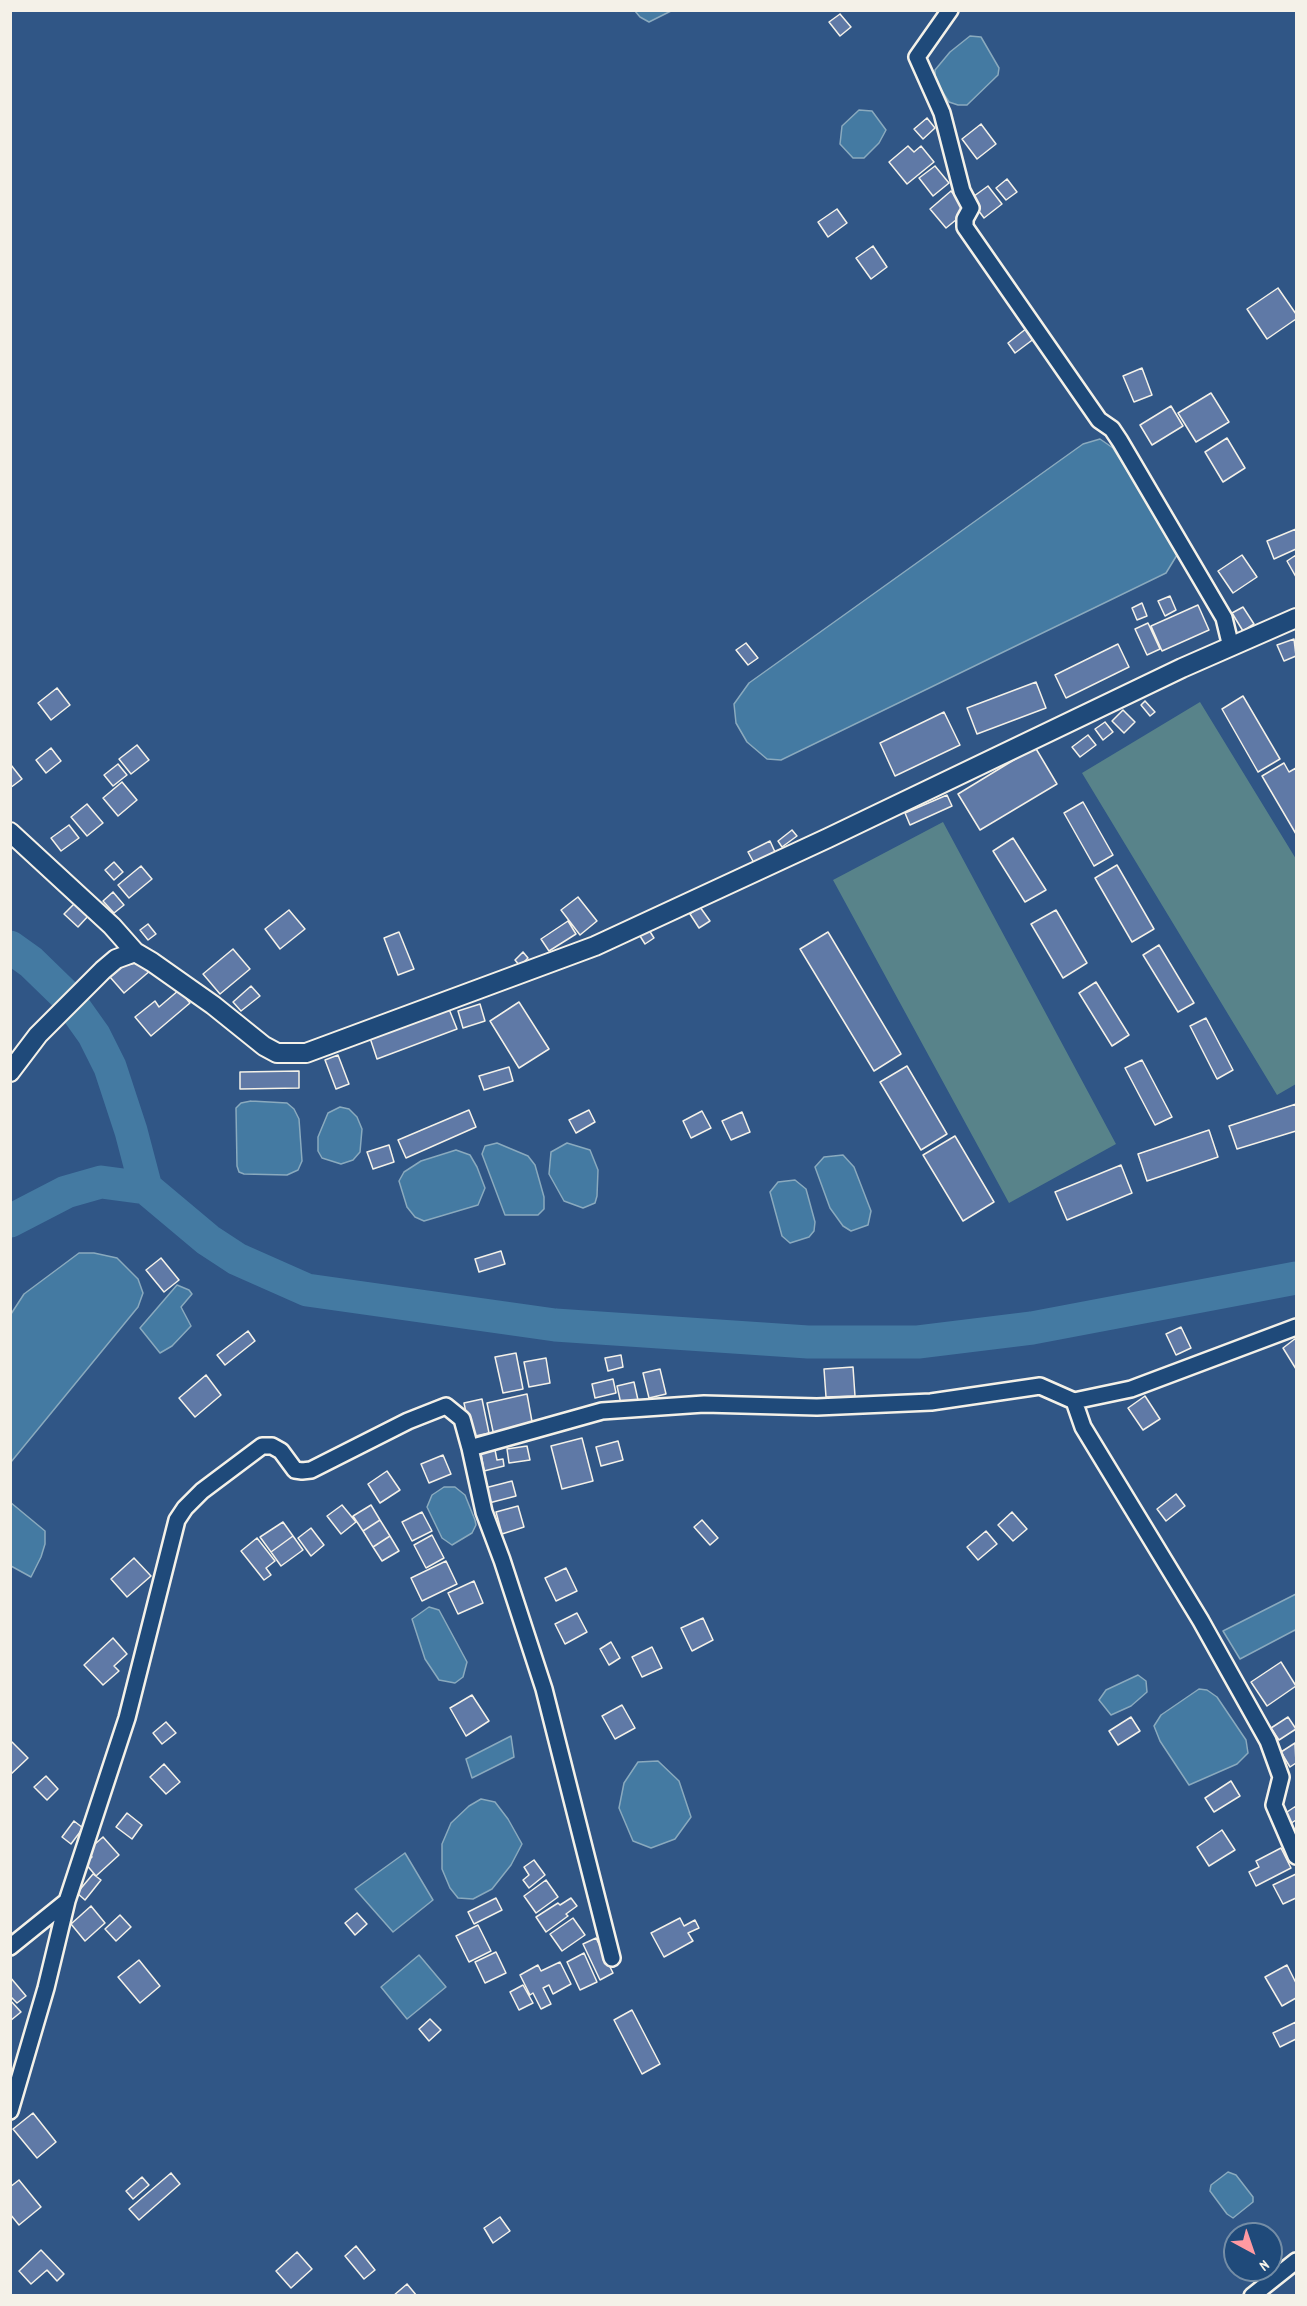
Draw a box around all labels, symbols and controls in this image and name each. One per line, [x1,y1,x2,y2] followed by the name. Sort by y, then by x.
[1223,2222,1283,2282] north arrow
[1253,2253,1274,2276] text: N

